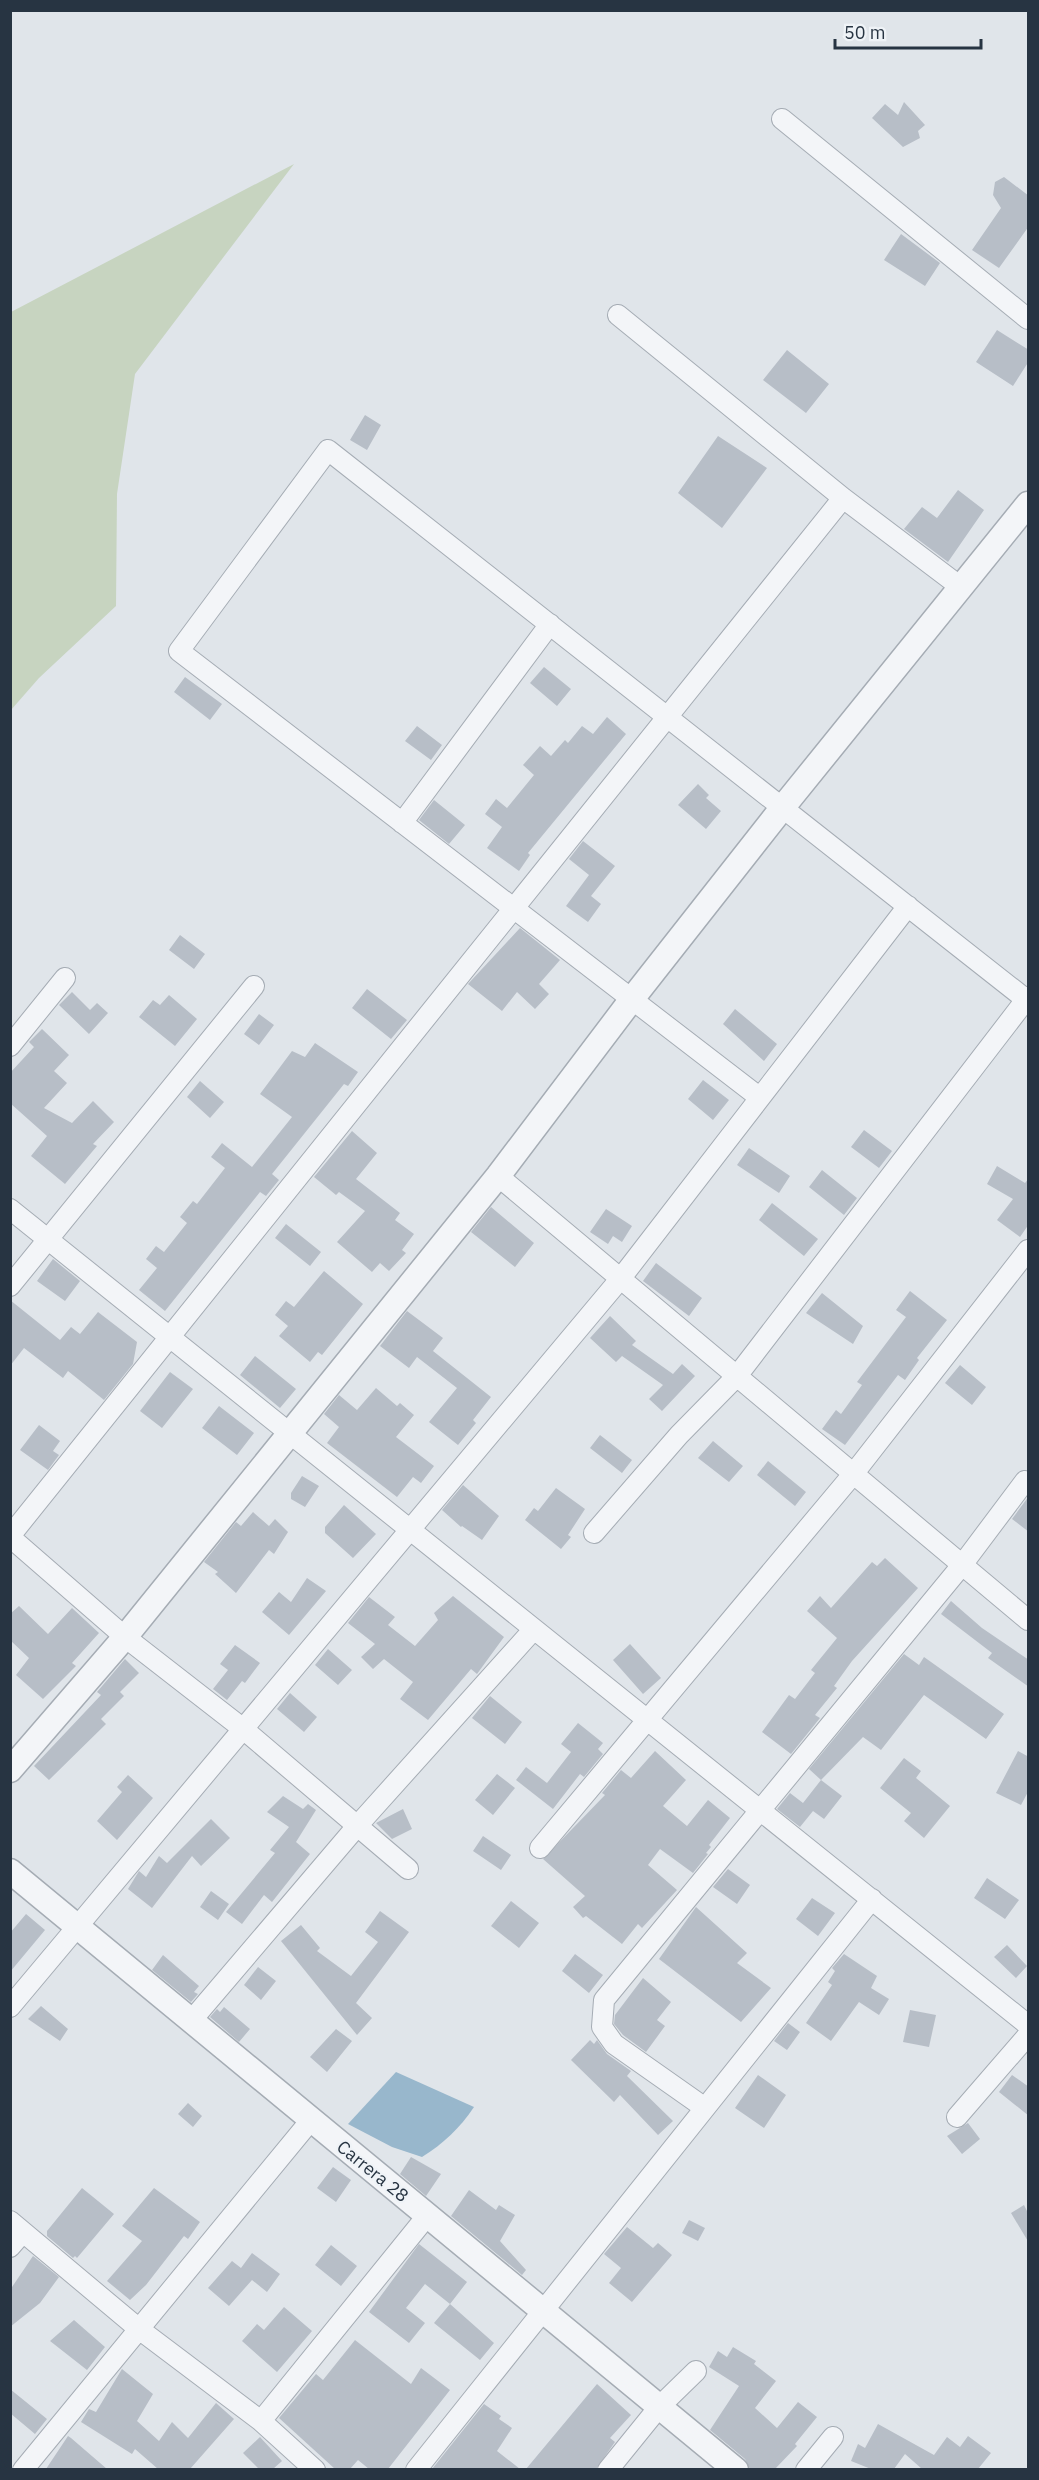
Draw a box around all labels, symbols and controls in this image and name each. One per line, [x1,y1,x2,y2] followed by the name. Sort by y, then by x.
[835,12,980,50] scale bar
[844,21,886,44] text: 50 m
[332,2135,414,2207] street label: Carrera 28

